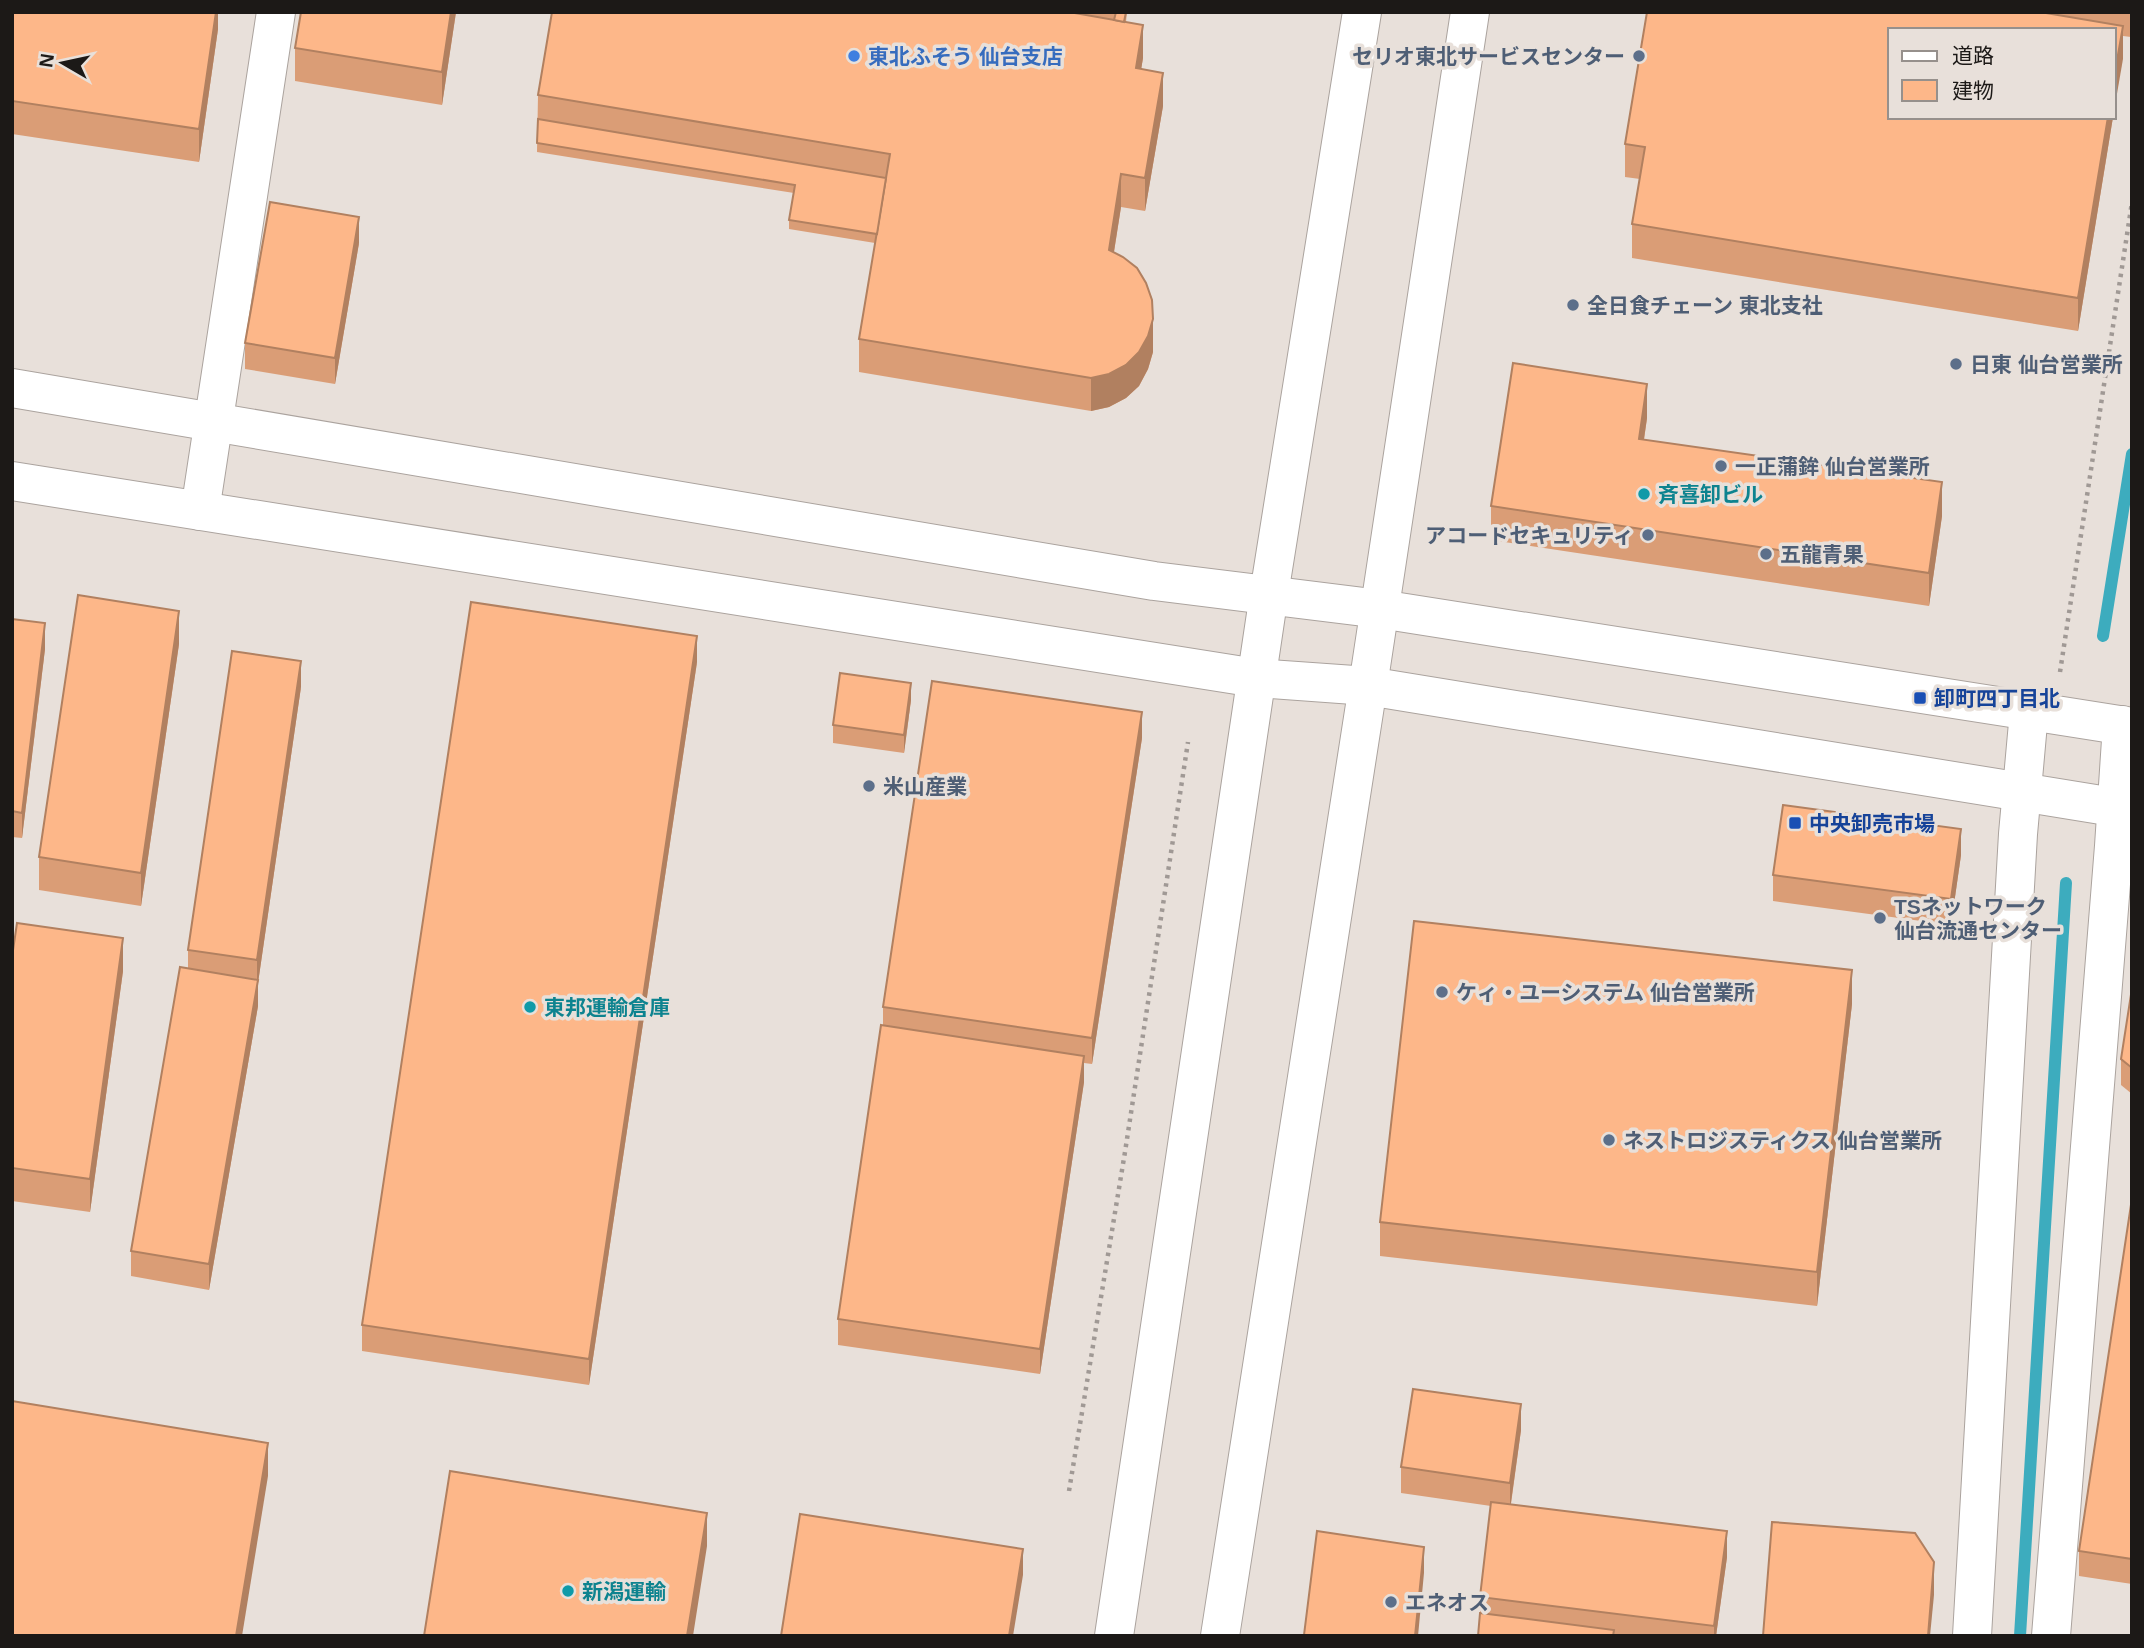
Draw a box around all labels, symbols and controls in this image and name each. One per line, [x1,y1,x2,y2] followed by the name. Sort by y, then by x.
[28,28,98,98] north arrow
[1888,28,2116,119] legend
[1952,44,1994,67] text: 道路
[868,45,1063,68] place label: 東北ふそう 仙台支店
[1352,45,1625,68] place label: セリオ東北サービスセンター
[846,48,862,64] marker: 東北ふそう 仙台支店
[1631,48,1647,64] marker: セリオ東北サービスセンター
[35,52,58,69] text: N
[1952,79,1994,102] text: 建物
[1587,294,1823,317] place label: 全日食チェーン 東北支社
[1565,297,1581,313] marker: 全日食チェーン 東北支社
[1970,353,2123,376] place label: 日東 仙台営業所
[1948,356,1964,372] marker: 日東 仙台営業所
[1735,455,1930,478] place label: 一正蒲鉾 仙台営業所
[1713,458,1729,474] marker: 一正蒲鉾 仙台営業所
[1658,483,1763,506] place label: 斉喜卸ビル
[1636,486,1652,502] marker: 斉喜卸ビル
[1425,524,1634,547] place label: アコードセキュリティ
[1640,527,1656,543] marker: アコードセキュリティ
[1780,543,1864,566] place label: 五龍青果
[1758,546,1774,562] marker: 五龍青果
[1934,687,2060,710] place label: 卸町四丁目北
[1912,690,1928,706] marker: 卸町四丁目北
[883,775,967,798] place label: 米山産業
[861,778,877,794] marker: 米山産業
[1809,812,1935,835] place label: 中央卸売市場
[1787,815,1803,831] marker: 中央卸売市場
[1894,895,2062,942] place label: TSネットワーク 仙台流通センター
[1872,910,1888,926] marker: TSネットワーク 仙台流通センター
[1456,981,1755,1004] place label: ケィ・ユーシステム 仙台営業所
[1434,984,1450,1000] marker: ケィ・ユーシステム 仙台営業所
[544,996,670,1019] place label: 東邦運輸倉庫
[522,999,538,1015] marker: 東邦運輸倉庫
[1623,1129,1942,1152] place label: ネストロジスティクス 仙台営業所
[1601,1132,1617,1148] marker: ネストロジスティクス 仙台営業所
[582,1580,666,1603] place label: 新潟運輸
[560,1583,576,1599] marker: 新潟運輸
[1405,1591,1489,1614] place label: エネオス
[1383,1594,1399,1610] marker: エネオス

